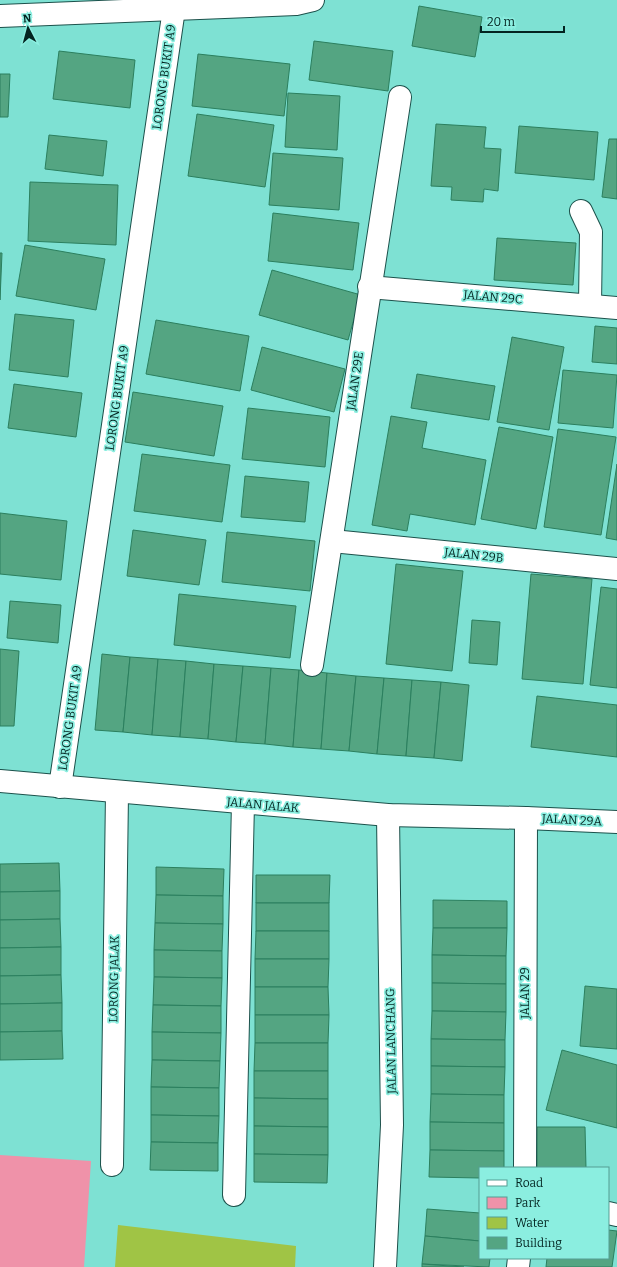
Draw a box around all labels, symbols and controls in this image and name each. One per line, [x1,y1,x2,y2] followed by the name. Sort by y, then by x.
[8,8,48,48] north arrow
[481,8,564,34] scale bar
[22,12,32,25] text: N
[487,15,516,29] text: 20 m
[150,23,178,131] street label: LORONG BUKIT A9
[462,287,523,307] street label: JALAN 29C
[103,344,131,452] street label: LORONG BUKIT A9
[344,351,366,412] street label: JALAN 29E
[443,545,504,565] street label: JALAN 29B
[56,664,84,772] street label: LORONG BUKIT A9
[225,795,300,815] street label: JALAN JALAK
[541,811,603,829] street label: JALAN 29A
[106,935,122,1023] street label: LORONG JALAK
[518,967,532,1020] street label: JALAN 29
[383,988,399,1095] street label: JALAN LANCHANG
[479,1167,609,1259] legend
[515,1176,543,1190] text: Road
[515,1196,541,1210] text: Park
[515,1216,550,1230] text: Water
[515,1236,562,1250] text: Building

